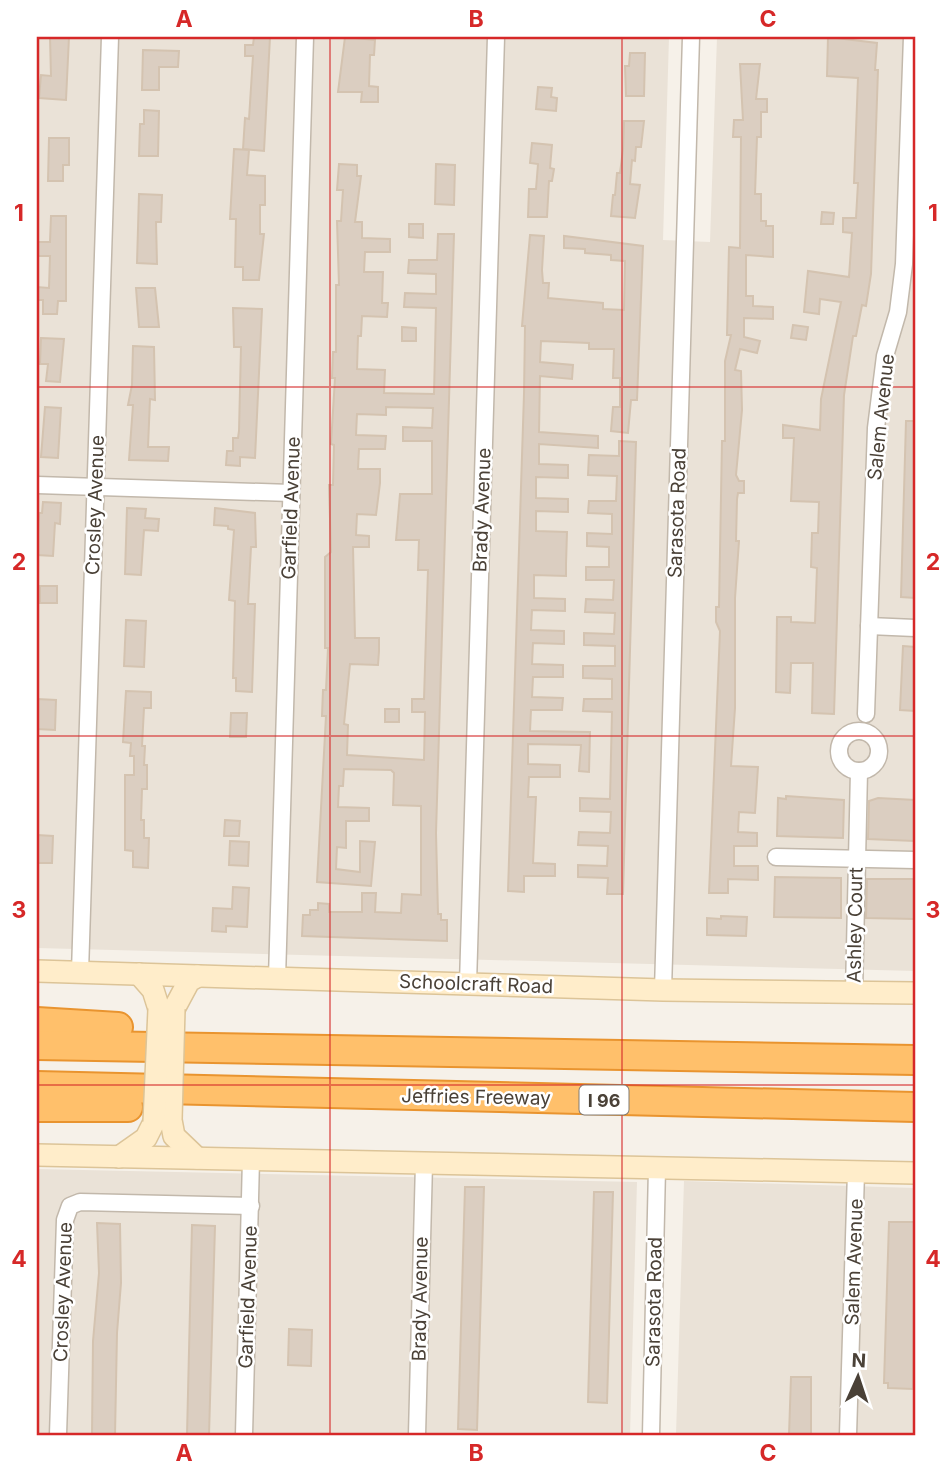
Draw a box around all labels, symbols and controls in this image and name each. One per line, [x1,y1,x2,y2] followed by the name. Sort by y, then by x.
[175,5,193,33] text: A
[468,5,484,33] text: B
[759,5,777,33] text: C
[14,199,24,227] text: 1
[928,199,938,227] text: 1
[863,353,899,481] street label: Salem Avenue
[81,435,109,575] street label: Crosley Avenue
[277,436,305,580] street label: Garfield Avenue
[468,447,496,573] street label: Brady Avenue
[663,448,691,578] street label: Sarasota Road
[12,548,26,576] text: 2
[926,548,940,576] text: 2
[842,867,868,983] street label: Ashley Court
[12,896,26,924] text: 3
[926,896,940,924] text: 3
[399,970,553,998] street label: Schoolcraft Road
[401,1084,551,1110] street label: Jeffries Freeway
[580,1086,628,1114] road number: I 96
[840,1198,868,1326] street label: Salem Avenue
[49,1222,77,1362] street label: Crosley Avenue
[234,1225,262,1369] street label: Garfield Avenue
[407,1236,433,1362] street label: Brady Avenue
[641,1237,667,1367] street label: Sarasota Road
[11,1245,27,1273] text: 4
[925,1245,941,1273] text: 4
[822,1342,892,1412] north arrow
[851,1349,867,1372] text: N
[175,1439,193,1467] text: A
[468,1439,484,1467] text: B
[759,1439,777,1467] text: C

